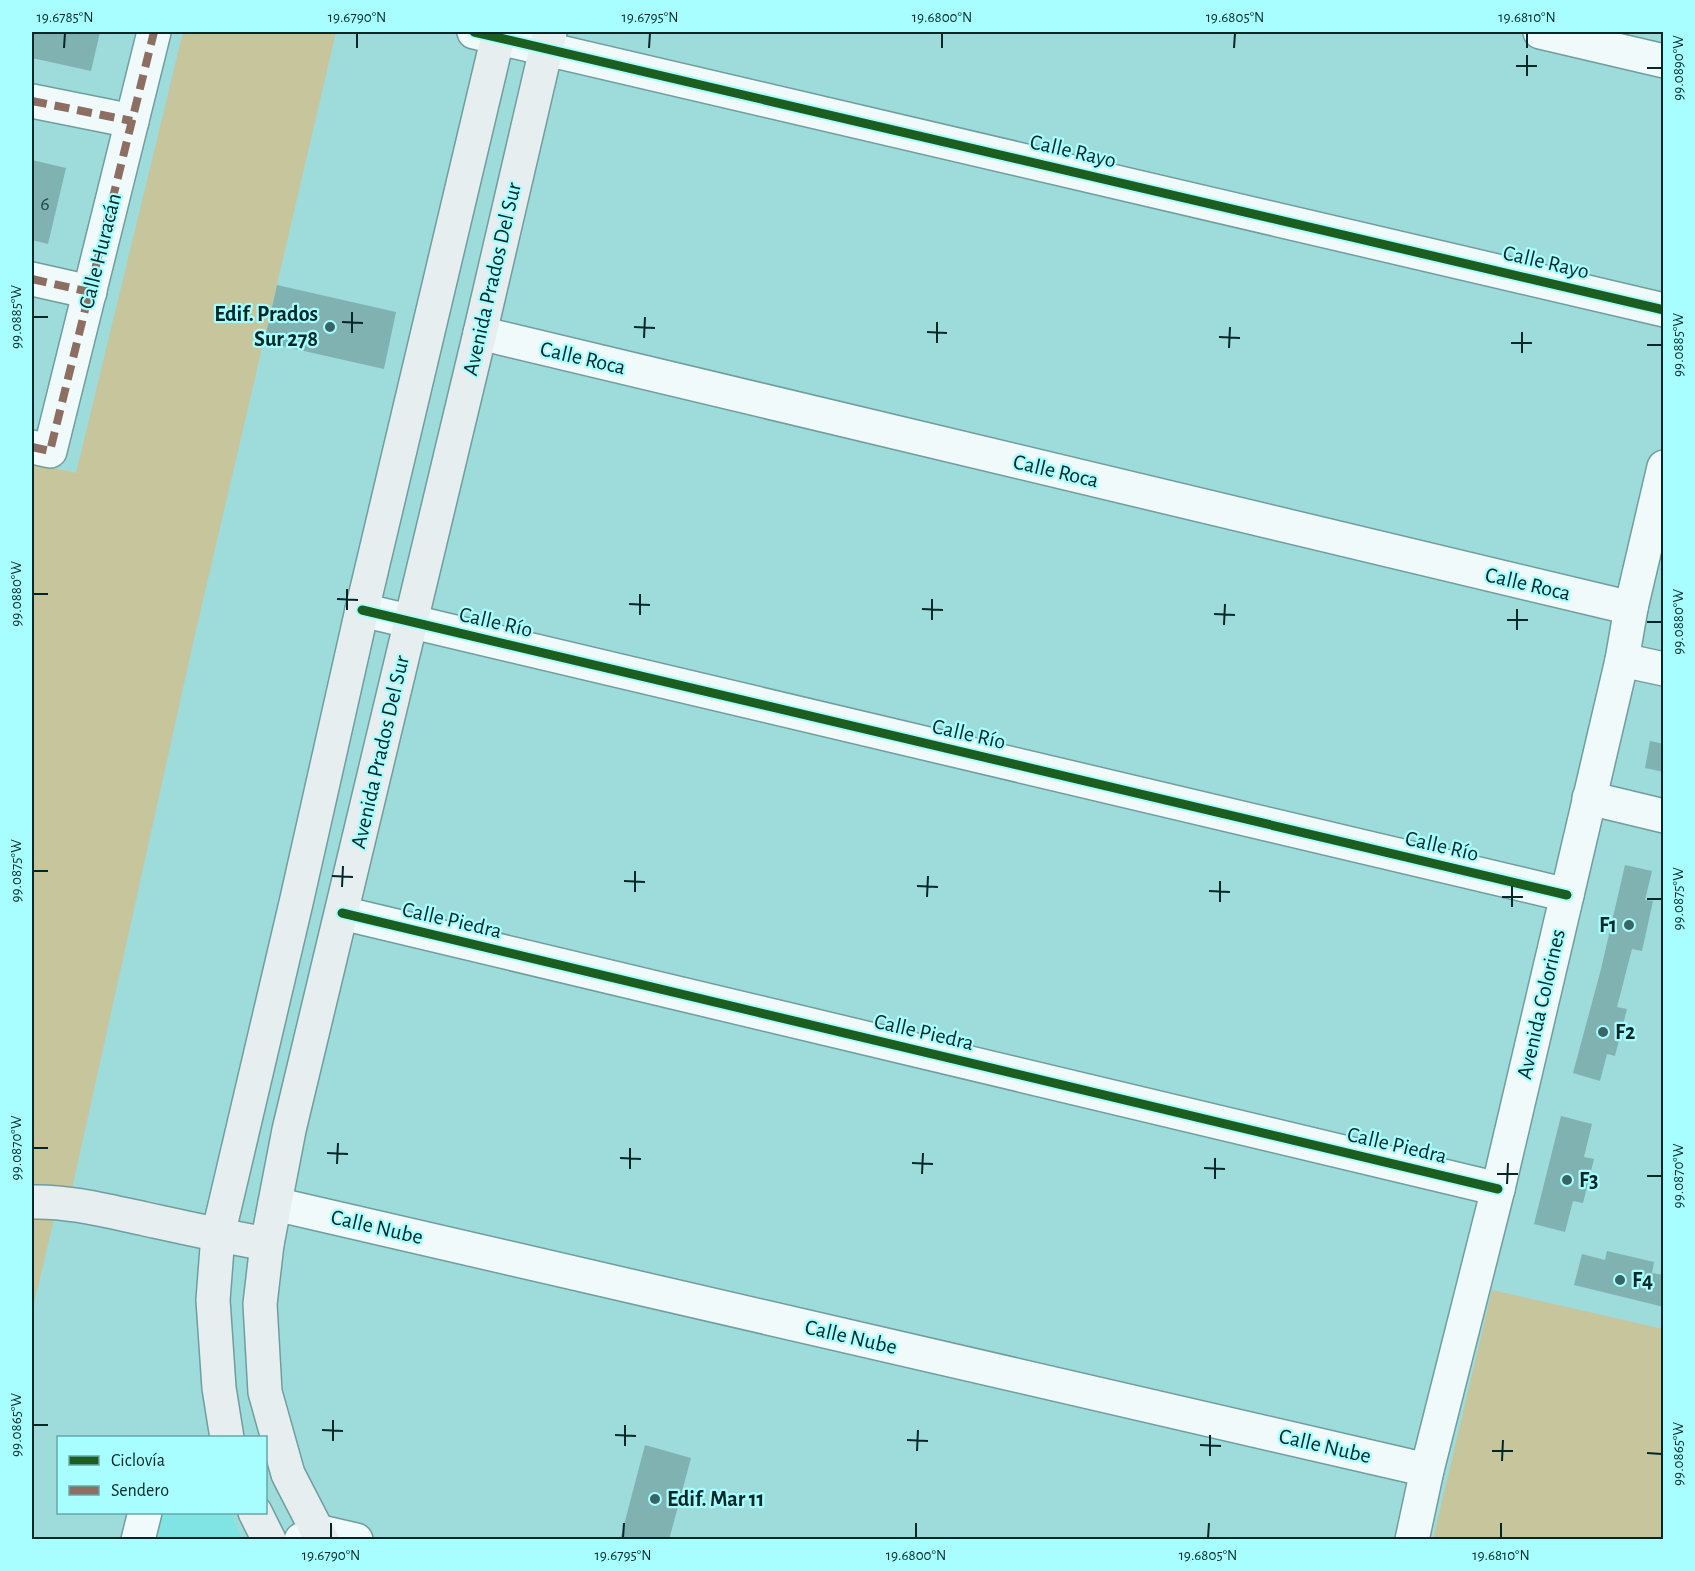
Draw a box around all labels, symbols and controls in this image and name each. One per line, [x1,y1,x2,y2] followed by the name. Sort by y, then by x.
[37,10,93,25] text: 19.6785°N
[328,10,386,25] text: 19.6790°N
[622,10,678,25] text: 19.6795°N
[912,10,972,25] text: 19.6800°N
[1206,10,1264,25] text: 19.6805°N
[1498,10,1556,25] text: 19.6810°N
[1671,35,1686,101] text: 99.0890°W
[1028,130,1118,172] street label: Calle Rayo
[459,180,525,378] street label: Avenida Prados Del Sur
[75,191,125,311] street label: Calle Huracán
[40,194,50,214] house number: 6
[1501,241,1591,283] street label: Calle Rayo
[9,284,24,349] text: 99.0885°W
[214,303,318,350] place label: Edif. Prados Sur 278
[1671,312,1686,377] text: 99.0885°W
[323,320,337,334] marker: Edif. Prados Sur 278
[538,338,628,378] street label: Calle Roca
[1011,451,1101,491] street label: Calle Roca
[9,561,24,627] text: 99.0880°W
[1483,564,1573,604] street label: Calle Roca
[1671,589,1686,655] text: 99.0880°W
[457,603,535,641] street label: Calle Río
[347,653,413,851] street label: Avenida Prados Del Sur
[930,715,1008,753] street label: Calle Río
[1403,827,1481,865] street label: Calle Río
[9,839,24,903] text: 99.0875°W
[1671,867,1686,931] text: 99.0875°W
[400,898,504,942] street label: Calle Piedra
[1599,914,1617,936] place label: F1
[1622,918,1636,932] marker: F1
[1513,927,1569,1081] street label: Avenida Colorines
[872,1010,976,1054] street label: Calle Piedra
[1615,1021,1635,1043] place label: F2
[1596,1025,1610,1039] marker: F2
[9,1115,24,1180] text: 99.0870°W
[1345,1123,1449,1167] street label: Calle Piedra
[1671,1143,1686,1208] text: 99.0870°W
[1579,1169,1599,1191] place label: F3
[1560,1173,1574,1187] marker: F3
[329,1206,425,1248] street label: Calle Nube
[1632,1269,1653,1291] place label: F4
[1613,1273,1627,1287] marker: F4
[803,1316,899,1358] street label: Calle Nube
[9,1392,24,1457] text: 99.0865°W
[1671,1421,1686,1486] text: 99.0865°W
[1277,1425,1373,1467] street label: Calle Nube
[57,1436,267,1514] legend
[111,1452,165,1470] text: Ciclovía
[111,1482,169,1500] text: Sendero
[667,1488,765,1510] place label: Edif. Mar 11
[648,1492,662,1506] marker: Edif. Mar 11
[302,1548,360,1563] text: 19.6790°N
[595,1548,651,1563] text: 19.6795°N
[886,1548,946,1563] text: 19.6800°N
[1179,1548,1237,1563] text: 19.6805°N
[1472,1548,1530,1563] text: 19.6810°N

